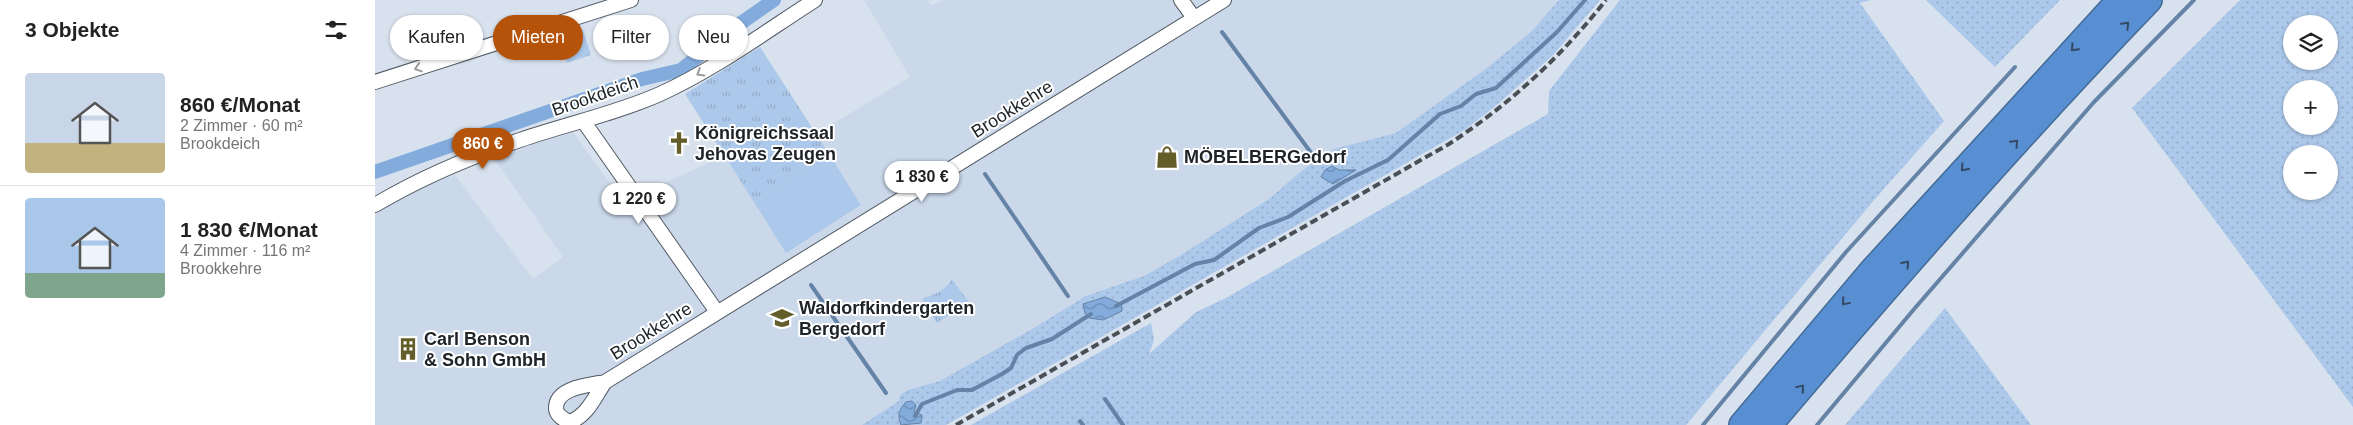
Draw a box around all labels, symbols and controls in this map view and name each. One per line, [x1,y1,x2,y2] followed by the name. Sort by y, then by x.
[390,15,483,60] chip: Kaufen
[493,15,583,60] chip: Mieten
[593,15,669,60] chip: Filter
[679,15,748,60] chip: Neu
[2283,15,2338,200] map controls
[2283,15,2338,70] button: layers
[322,16,350,44] icon: filters
[25,18,120,41] text: 3 Objekte
[2120,21,2129,30] one-way arrow
[2071,42,2080,51] one-way arrow
[414,63,423,73] one-way arrow
[697,66,706,76] one-way arrow
[549,72,641,120] street label: Brookdeich
[968,76,1056,142] street label: Brookkehre
[2283,80,2338,135] button: +
[65,93,125,153] icon: home
[180,93,300,116] text: 860 €/Monat
[180,117,303,134] text: 2 Zimmer · 60 m²
[695,123,836,164] place label: Königreichssaal Jehovas Zeugen
[448,128,518,170] pin: 860 €
[666,130,692,156] church icon: Königreichssaal Jehovas Zeugen
[180,135,260,152] text: Brookdeich
[463,135,503,152] text: 860 €
[2009,140,2018,149] one-way arrow
[1154,144,1180,170] shop icon: MÖBELBERGedorf
[2283,145,2338,200] button: −
[1184,147,1347,167] place label: MÖBELBERGedorf
[876,160,968,203] pin: 1 830 €
[1961,162,1970,171] one-way arrow
[895,168,949,185] text: 1 830 €
[593,182,685,225] pin: 1 220 €
[612,190,666,207] text: 1 220 €
[65,218,125,278] icon: home
[180,218,318,241] text: 1 830 €/Monat
[180,242,310,259] text: 4 Zimmer · 116 m²
[180,260,262,277] text: Brookkehre
[1900,260,1909,269] one-way arrow
[1842,297,1851,306] one-way arrow
[607,298,695,364] street label: Brookkehre
[799,298,974,339] place label: Waldorfkindergarten Bergedorf
[769,305,795,331] school or university icon: Waldorfkindergarten Bergedorf
[424,329,546,370] place label: Carl Benson & Sohn GmbH
[395,336,421,362] building icon: Carl Benson & Sohn GmbH
[1795,384,1804,393] one-way arrow

